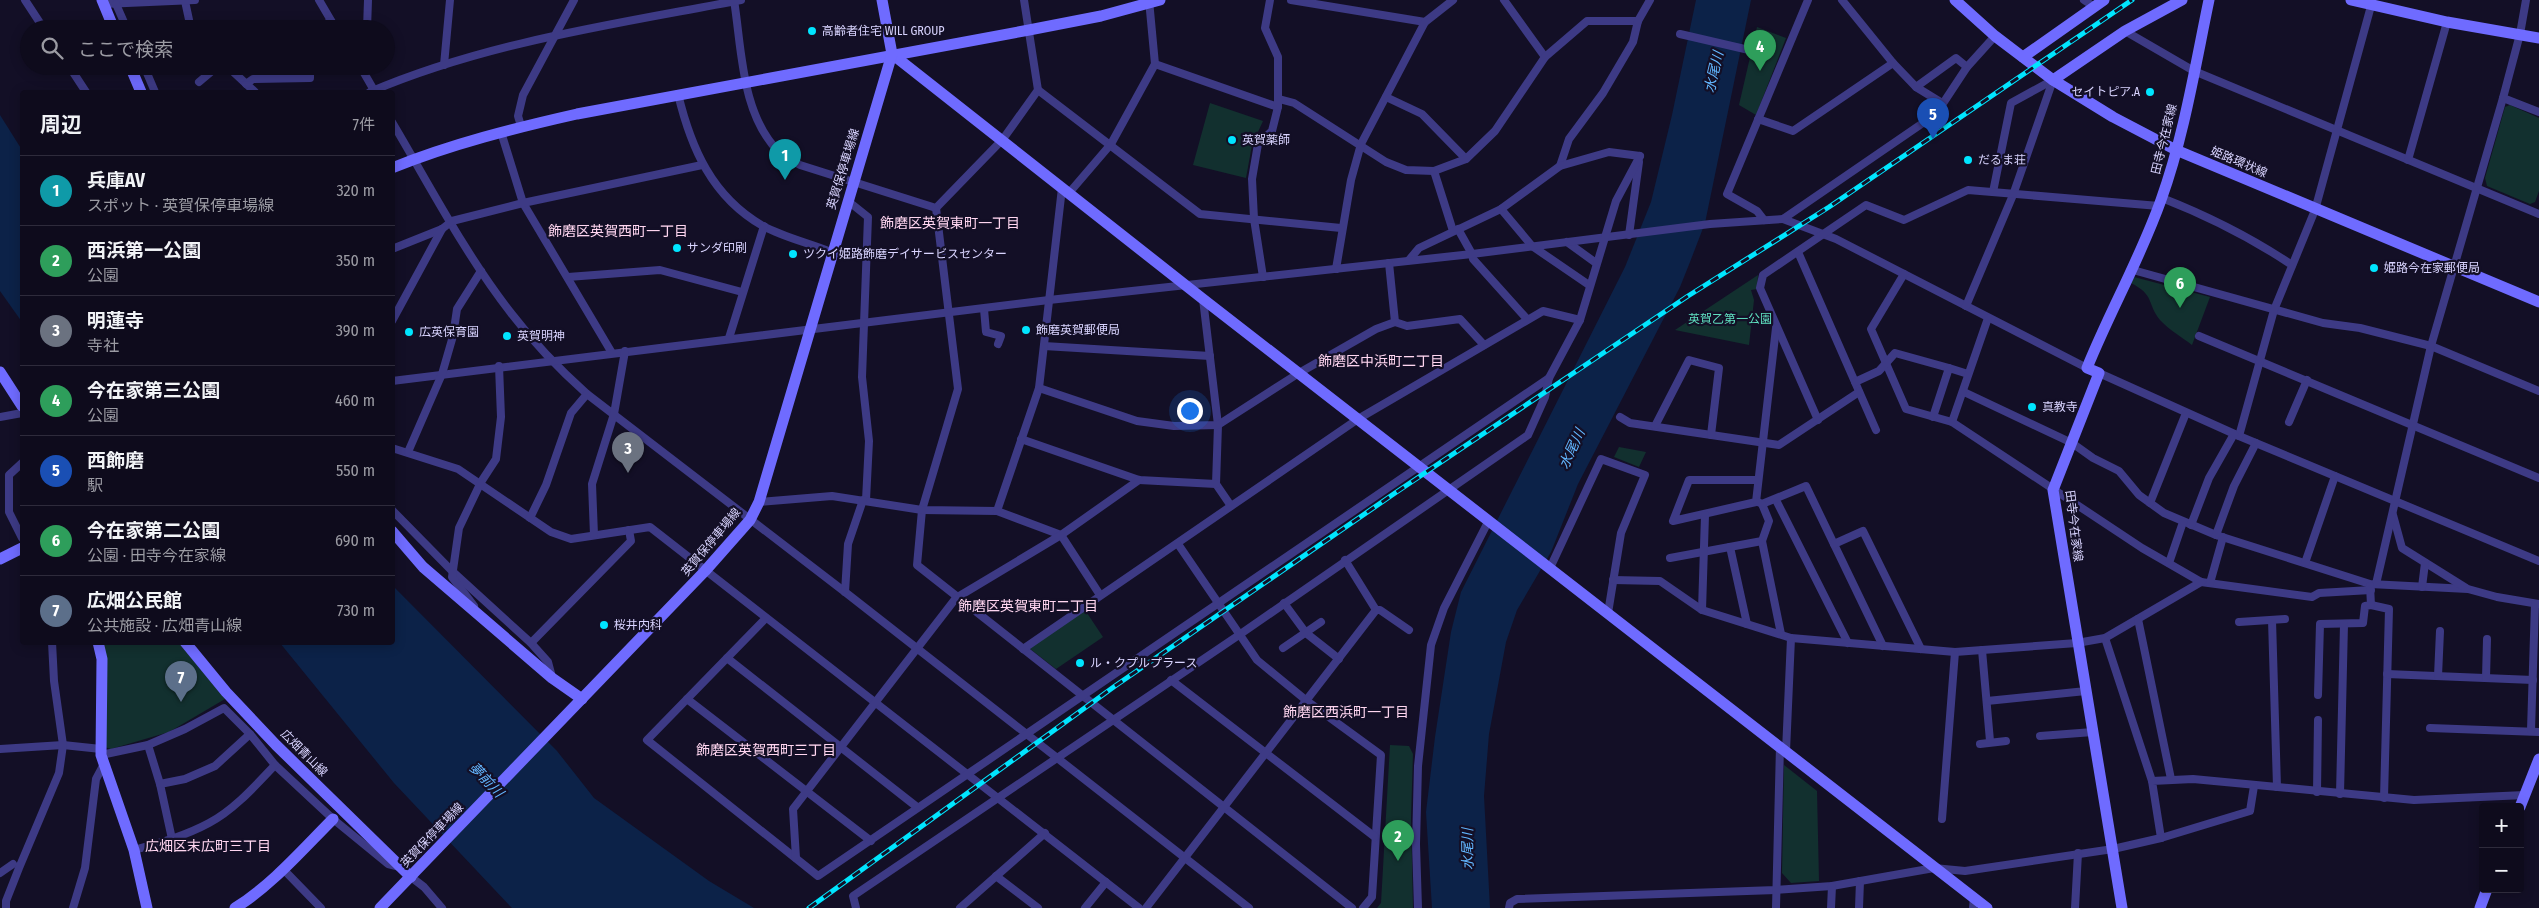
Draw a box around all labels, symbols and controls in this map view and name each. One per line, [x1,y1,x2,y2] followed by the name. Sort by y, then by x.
[20,20,395,75] search box
[822,24,945,38] place label: 高齢者住宅 WILL GROUP
[806,25,818,37] marker: 高齢者住宅 WILL GROUP
[1744,30,1776,71] pin: 4
[38,34,66,62] icon: search
[78,38,173,61] text: ここで検索
[1701,48,1727,94] water label: 水尾川
[2071,85,2141,99] place label: セイトピア.A
[2144,86,2156,98] marker: セイトピア.A
[1917,98,1949,139] pin: 5
[2148,102,2180,176] street label: 田寺今在家線
[40,112,82,138] text: 周辺
[353,115,375,134] text: 7件
[824,127,862,211] street label: 英賀保停車場線
[1242,133,1290,147] place label: 英賀薬師
[1226,134,1238,146] marker: 英賀薬師
[769,139,801,180] pin: 1
[2209,144,2269,180] street label: 姫路環状線
[1978,153,2026,167] place label: だるま荘
[1962,154,1974,166] marker: だるま荘
[87,169,145,192] text: 兵庫AV
[53,181,59,200] text: 1
[336,181,375,200] text: 320 m
[87,196,274,215] text: スポット · 英賀保停車場線
[880,215,1020,232] district label: 飾磨区英賀東町一丁目
[548,223,688,240] district label: 飾磨区英賀西町一丁目
[87,239,201,262] text: 西浜第一公園
[687,241,747,255] place label: サンダ印刷
[671,242,683,254] marker: サンダ印刷
[803,247,1007,261] place label: ツクイ姫路飾磨デイサービスセンター
[787,248,799,260] marker: ツクイ姫路飾磨デイサービスセンター
[52,251,60,270] text: 2
[336,251,375,270] text: 350 m
[2384,261,2480,275] place label: 姫路今在家郵便局
[2368,262,2380,274] marker: 姫路今在家郵便局
[87,266,119,285] text: 公園
[2164,267,2196,308] pin: 6
[87,309,144,332] text: 明蓮寺
[1688,312,1772,326] park label: 英賀乙第一公園
[52,321,60,340] text: 3
[336,321,375,340] text: 390 m
[1036,323,1120,337] place label: 飾磨英賀郵便局
[1020,324,1032,336] marker: 飾磨英賀郵便局
[419,325,479,339] place label: 広英保育園
[403,326,415,338] marker: 広英保育園
[517,329,565,343] place label: 英賀明神
[501,330,513,342] marker: 英賀明神
[87,336,119,355] text: 寺社
[1318,353,1444,370] district label: 飾磨区中浜町二丁目
[87,379,220,402] text: 今在家第三公園
[52,391,60,410] text: 4
[335,391,375,410] text: 460 m
[1177,398,1203,424] your location
[2042,400,2078,414] place label: 真教寺
[2026,401,2038,413] marker: 真教寺
[87,406,119,425] text: 公園
[1555,425,1589,472] water label: 水尾川
[612,432,644,473] pin: 3
[87,449,144,472] text: 西飾磨
[52,461,60,480] text: 5
[336,461,375,480] text: 550 m
[87,476,103,495] text: 駅
[2063,489,2085,563] street label: 田寺今在家線
[679,505,743,579] street label: 英賀保停車場線
[87,519,220,542] text: 今在家第二公園
[52,531,60,550] text: 6
[335,531,375,550] text: 690 m
[87,546,226,565] text: 公園 · 田寺今在家線
[87,589,182,612] text: 広畑公民館
[958,598,1098,615] district label: 飾磨区英賀東町二丁目
[53,601,59,620] text: 7
[337,601,375,620] text: 730 m
[87,616,242,635] text: 公共施設 · 広畑青山線
[614,618,662,632] place label: 桜井内科
[598,619,610,631] marker: 桜井内科
[1090,656,1197,670] place label: ル・クプルプラース
[1074,657,1086,669] marker: ル・クプルプラース
[165,661,197,702] pin: 7
[1283,704,1409,721] district label: 飾磨区西浜町一丁目
[278,727,330,779] street label: 広畑青山線
[696,742,836,759] district label: 飾磨区英賀西町三丁目
[465,759,508,802] water label: 夢前川
[398,800,466,870] street label: 英賀保停車場線
[2479,803,2524,893] map controls
[2479,803,2524,848] button: +
[1382,820,1414,861] pin: 2
[1459,826,1477,870] water label: 水尾川
[145,838,271,855] district label: 広畑区末広町三丁目
[2479,848,2524,893] button: −

